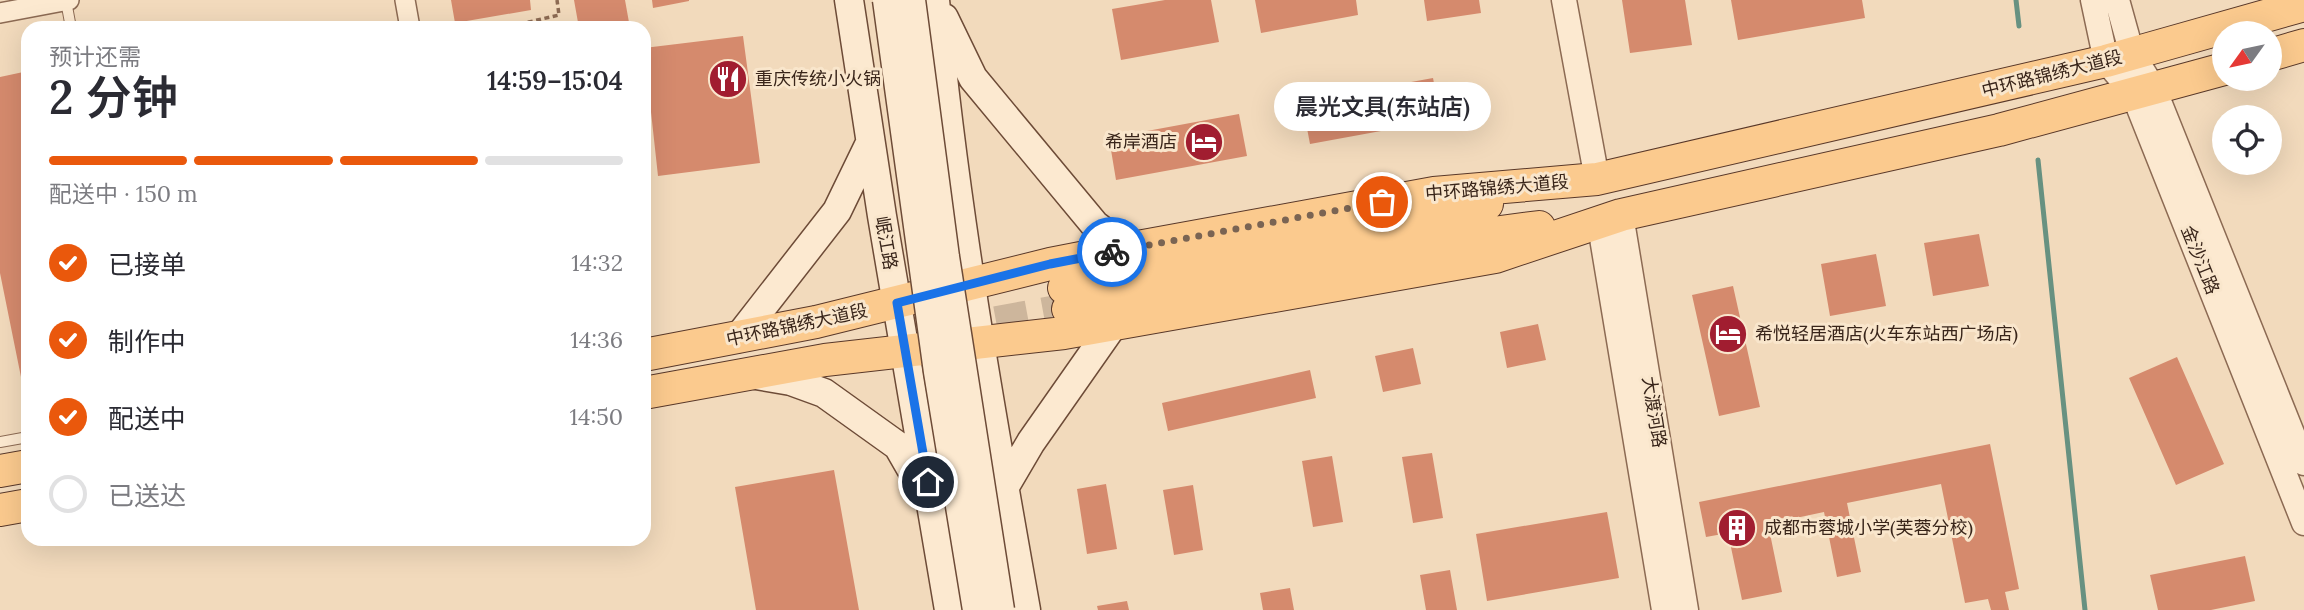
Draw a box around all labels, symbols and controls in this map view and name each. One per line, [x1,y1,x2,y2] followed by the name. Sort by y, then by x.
[2212,21,2282,91] north arrow
[2212,21,2282,175] map controls
[49,42,141,71] text: 预计还需
[1979,45,2125,102] street label: 中环路锦绣大道段
[707,58,749,100] restaurant icon: 重庆传统小火锅
[487,64,623,97] text: 14:59–15:04
[755,67,881,90] place label: 重庆传统小火锅
[49,68,178,127] text: 2 分钟
[1274,83,1490,132] callout: 晨光文具(东站店)
[1295,92,1470,121] text: 晨光文具(东站店)
[2212,105,2282,175] button: locate
[1183,121,1225,163] hotel icon: 希岸酒店
[1105,130,1177,153] place label: 希岸酒店
[1424,170,1570,205] street label: 中环路锦绣大道段
[1352,172,1412,232] pin
[49,179,198,208] text: 配送中 · 150 m
[1363,183,1401,221] icon: bag
[870,214,903,271] street label: 岷江路
[1077,217,1147,287] courier
[2176,222,2225,297] street label: 金沙江路
[1093,233,1131,271] icon: bike
[49,244,87,282] icon: check
[108,248,186,281] text: 已接单
[571,248,623,277] text: 14:32
[724,298,870,351] street label: 中环路锦绣大道段
[1707,313,1749,355] hotel icon: 希悦轻居酒店(火车东站西广场店)
[49,321,87,359] icon: check
[1755,322,2018,345] place label: 希悦轻居酒店(火车东站西广场店)
[108,325,186,358] text: 制作中
[570,325,623,354] text: 14:36
[1638,375,1671,449] street label: 大渡河路
[49,398,87,436] icon: check
[108,402,186,435] text: 配送中
[570,402,623,431] text: 14:50
[898,452,958,512] pin
[909,463,947,501] icon: home
[108,479,186,512] text: 已送达
[1716,507,1758,549] building icon: 成都市蓉城小学(芙蓉分校)
[1764,516,1973,539] place label: 成都市蓉城小学(芙蓉分校)

